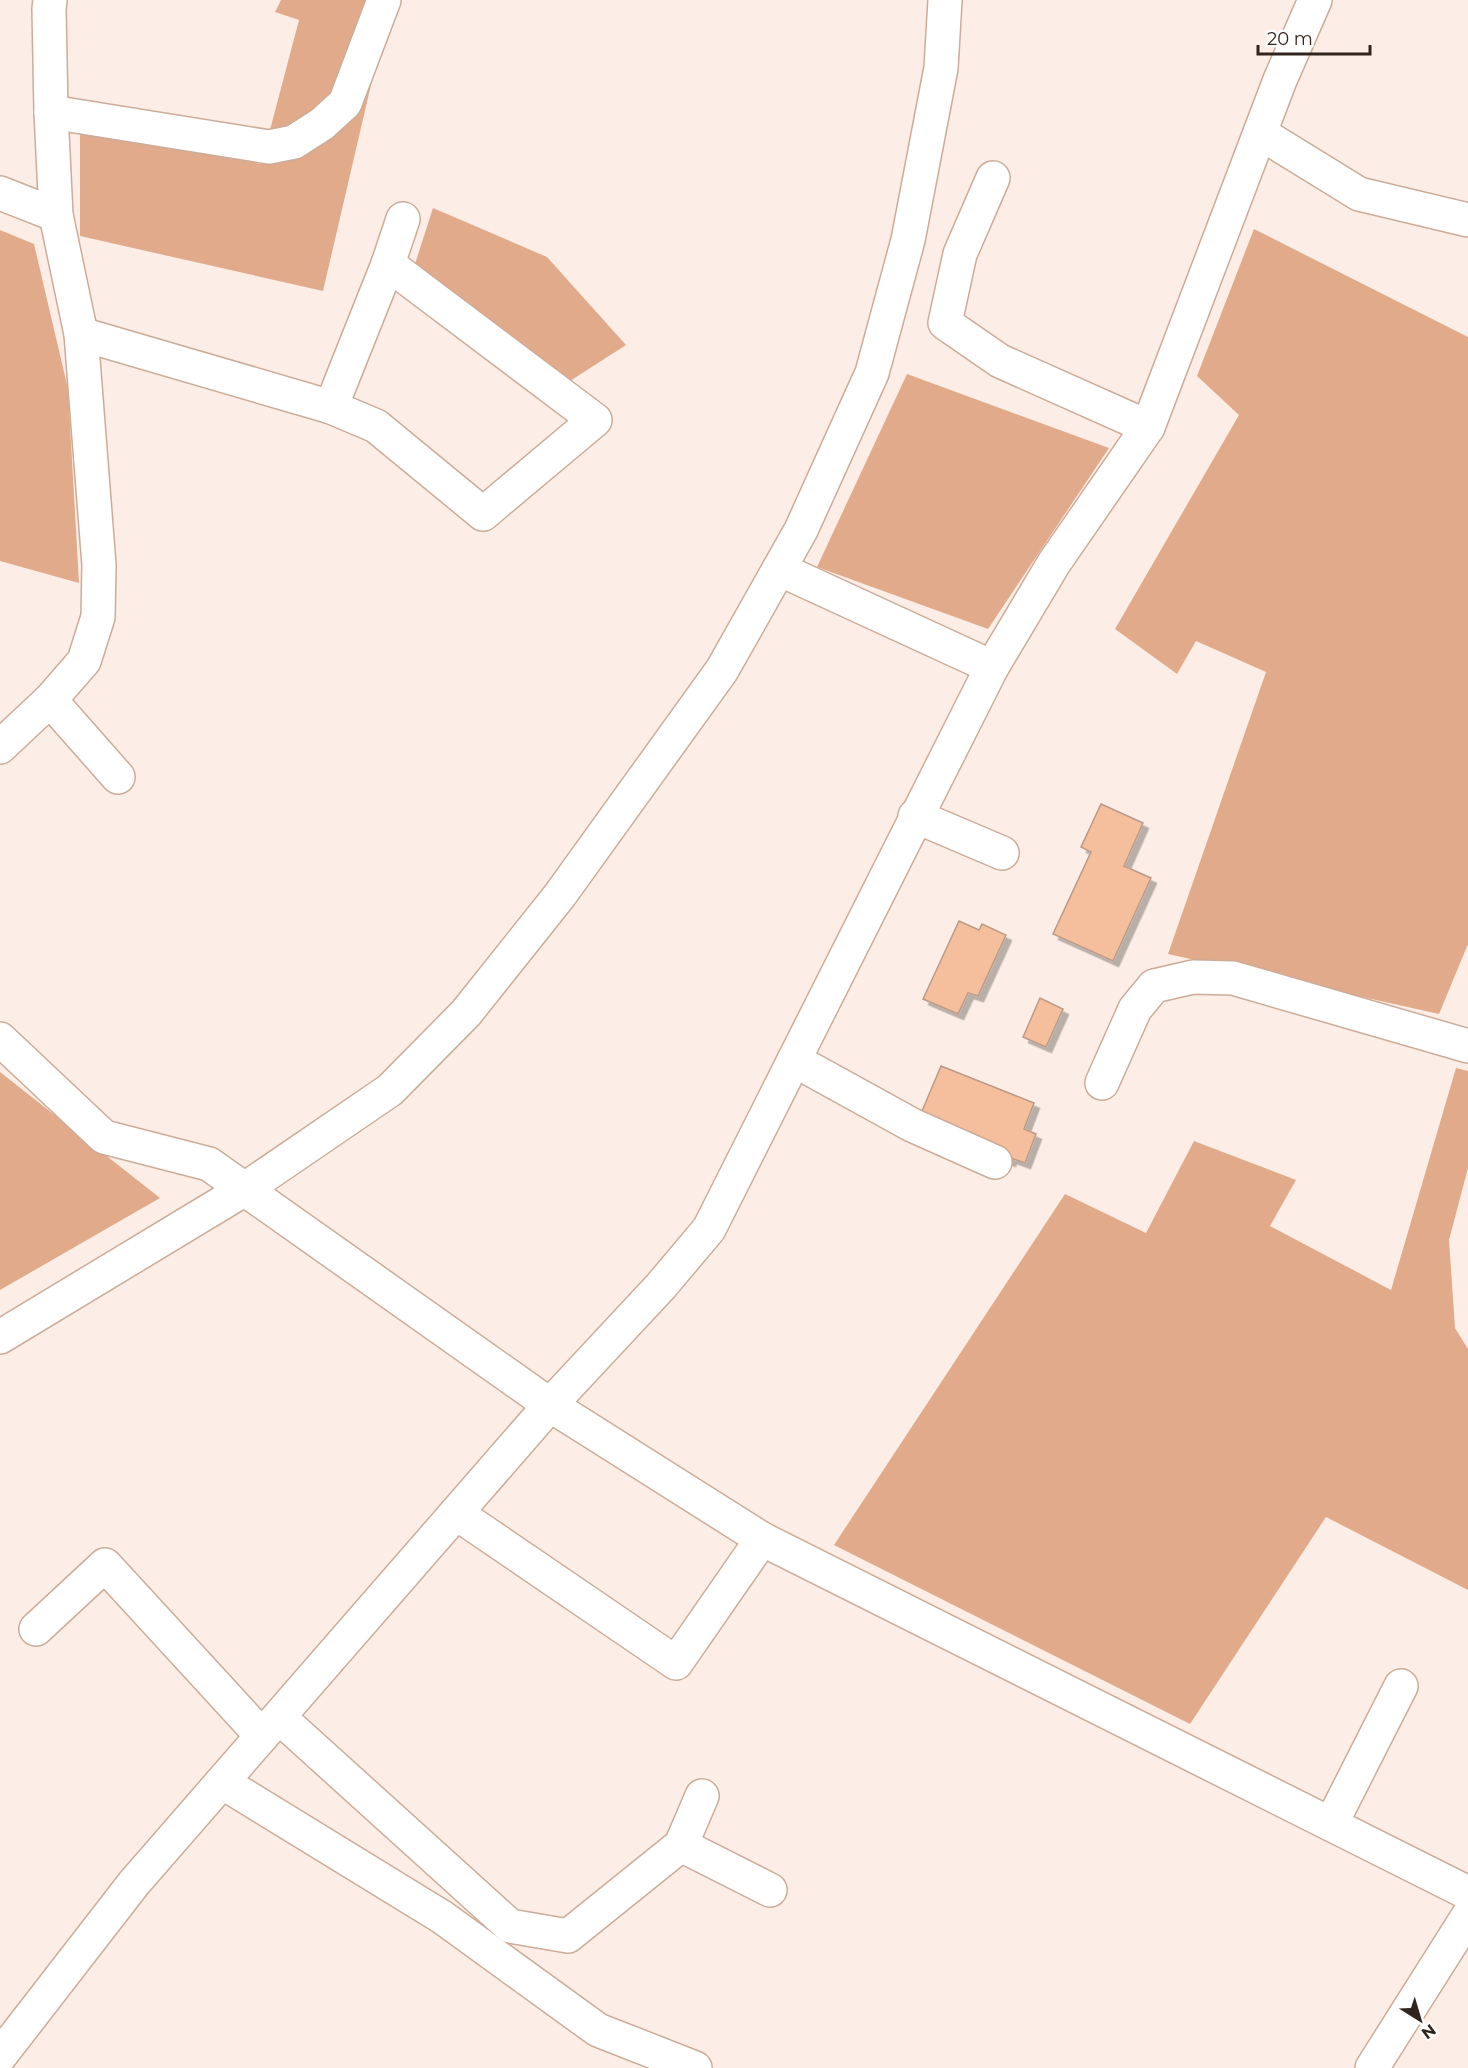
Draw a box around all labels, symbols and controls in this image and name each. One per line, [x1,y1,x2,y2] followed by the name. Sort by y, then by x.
[1258,18,1370,56] scale bar
[1267,28,1313,50] text: 20 m
[1390,1990,1450,2050] north arrow
[1418,2020,1440,2043] text: N

